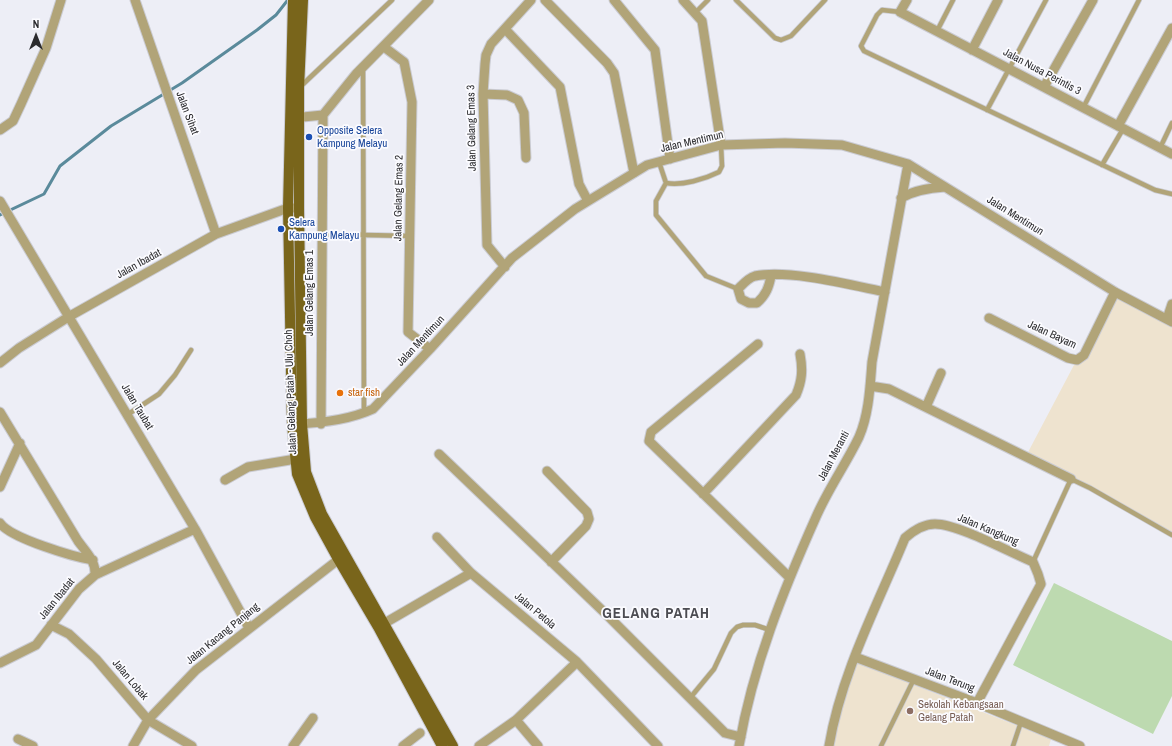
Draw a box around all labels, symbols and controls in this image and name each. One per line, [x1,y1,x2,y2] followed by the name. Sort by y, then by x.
[16,16,56,56] north arrow
[33,17,39,31] text: N
[1001,46,1083,98] street label: Jalan Nusa Perintis 3
[465,85,479,171] street label: Jalan Gelang Emas 3
[173,90,201,136] street label: Jalan Sihat
[317,124,387,150] place label: Opposite Selera Kampung Melayu
[659,128,725,156] street label: Jalan Mentimun
[304,132,314,142] marker: Opposite Selera Kampung Melayu
[392,155,406,241] street label: Jalan Gelang Emas 2
[984,193,1046,239] street label: Jalan Mentimun
[289,216,359,242] place label: Selera Kampung Melayu
[276,224,286,234] marker: Selera Kampung Melayu
[114,246,164,282] street label: Jalan Ibadat
[303,250,317,336] street label: Jalan Gelang Emas 1
[394,313,448,369] street label: Jalan Mentimun
[1026,318,1078,352] street label: Jalan Bayam
[282,329,300,455] street label: Jalan Gelang Patah - Ulu Choh
[118,382,156,432] street label: Jalan Taubat
[348,386,380,400] place label: star fish
[335,388,345,398] marker: star fish
[815,429,853,483] street label: Jalan Meranti
[956,511,1020,549] street label: Jalan Kangkung
[36,576,78,622] street label: Jalan Ibadat
[512,590,558,632] street label: Jalan Petola
[184,600,262,668] street label: Jalan Kacang Panjang
[602,605,710,623] district label: GELANG PATAH
[109,657,151,703] street label: Jalan Lobak
[924,665,976,695] street label: Jalan Terung
[918,698,1004,724] place label: Sekolah Kebangsaan Gelang Patah
[905,706,915,716] marker: Sekolah Kebangsaan Gelang Patah

